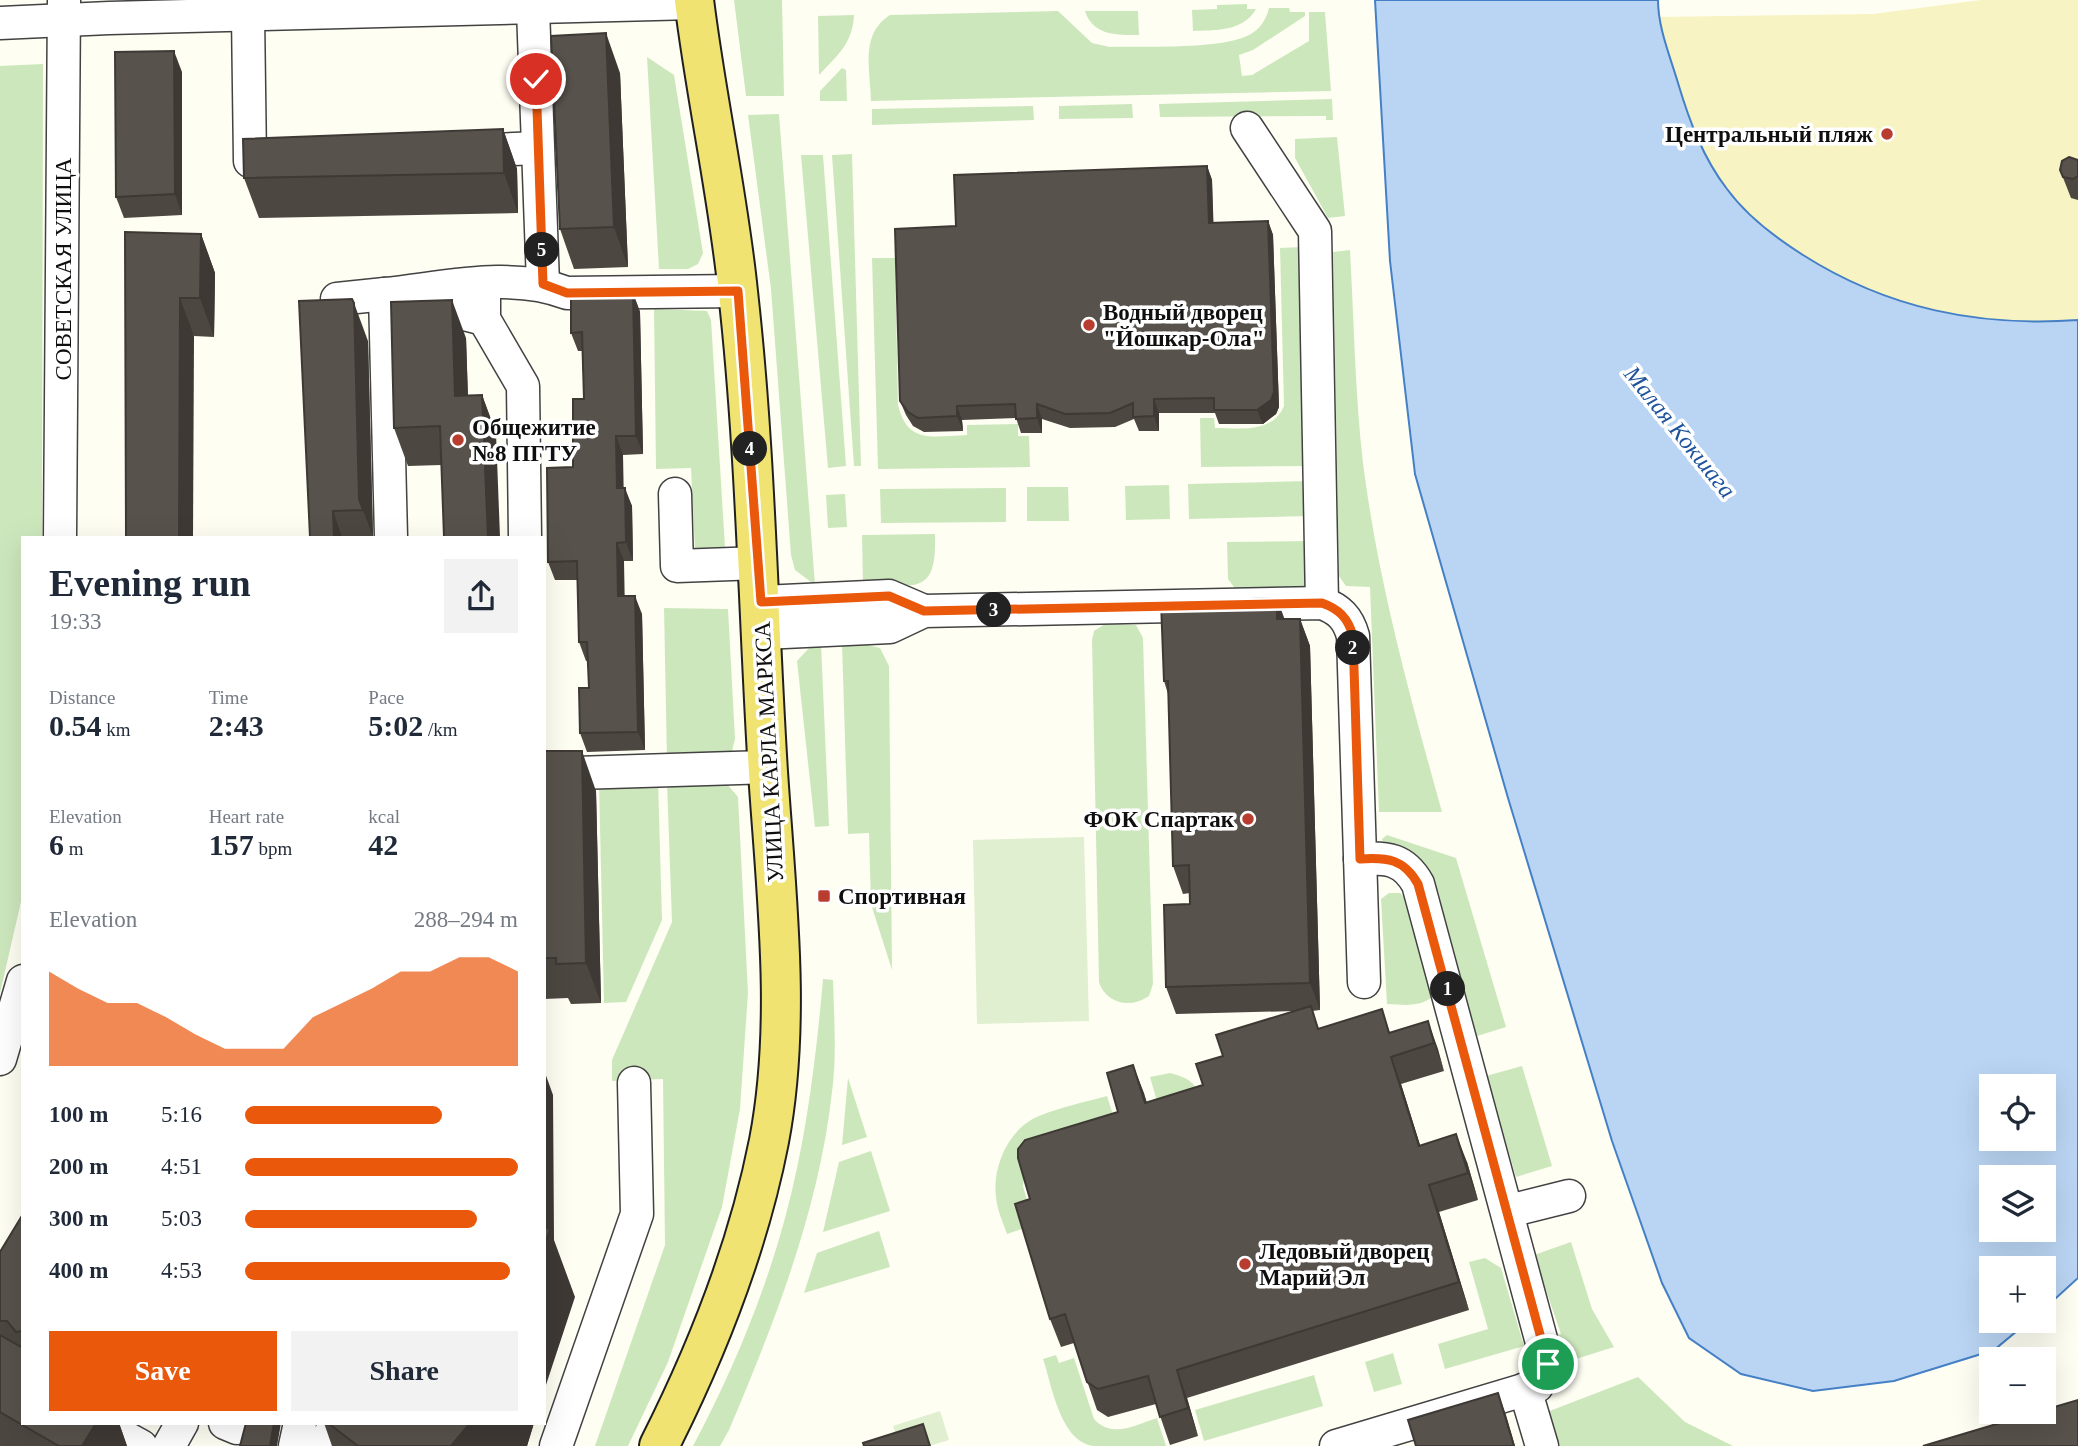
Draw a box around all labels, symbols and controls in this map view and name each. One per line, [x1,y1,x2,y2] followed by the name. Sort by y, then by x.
[506,49,566,109] pin
[517,60,555,98] icon: check
[1665,122,1873,147] place label: Центральный пляж
[1879,126,1895,142] marker: Центральный пляж
[51,157,76,380] street label: СОВЕТСКАЯ УЛИЦА
[524,232,560,268] pin: 5
[537,239,546,260] text: 5
[1103,300,1265,351] place label: Водный дворец "Йошкар-Ола"
[1081,317,1097,333] marker: Водный дворец "Йошкар-Ола"
[1619,360,1741,503] water label: Малая Кокшага
[472,415,596,466] place label: Общежитие №8 ПГТУ
[450,432,466,448] marker: Общежитие №8 ПГТУ
[732,432,768,466] pin: 4
[745,438,754,459] text: 4
[444,559,518,633] button: share
[49,562,251,604] text: Evening run
[976,592,1012,628] pin: 3
[989,599,998,620] text: 3
[49,609,101,634] text: 19:33
[750,621,788,883] street label: УЛИЦА КАРЛА МАРКСА
[1336,630,1370,666] pin: 2
[1348,637,1357,658] text: 2
[49,687,115,708] text: Distance
[209,687,248,708] text: Time
[368,687,404,708] text: Pace
[49,709,102,742] text: 0.54
[209,709,264,742] text: 2:43
[368,709,423,742] text: 5:02
[102,719,131,740] text: km
[423,719,458,740] text: /km
[49,806,122,827] text: Elevation
[209,806,284,827] text: Heart rate
[368,806,400,827] text: kcal
[1083,807,1235,832] place label: ФОК Спартак
[1240,811,1256,827] marker: ФОК Спартак
[49,828,64,861] text: 6
[209,828,254,861] text: 157
[368,828,398,861] text: 42
[64,838,84,859] text: m
[254,838,292,859] text: bpm
[838,884,966,909] place label: Спортивная
[816,888,832,904] marker: Спортивная
[49,907,137,932] text: Elevation
[414,907,518,932] text: 288–294 m
[1430,972,1466,1006] pin: 1
[1443,978,1452,999] text: 1
[1979,1074,2056,1424] map controls
[1979,1074,2056,1151] button: locate
[49,1102,108,1127] text: 100 m
[161,1102,202,1127] text: 5:16
[49,1154,108,1179] text: 200 m
[161,1154,202,1179] text: 4:51
[1979,1165,2056,1242] button: layers
[49,1206,108,1231] text: 300 m
[161,1206,202,1231] text: 5:03
[1259,1239,1429,1290] place label: Ледовый дворец Марий Эл
[1237,1256,1253,1272] marker: Ледовый дворец Марий Эл
[1979,1256,2056,1333] button: +
[49,1258,108,1283] text: 400 m
[161,1258,202,1283] text: 4:53
[49,1331,277,1411] button: Save
[291,1331,518,1411] button: Share
[1518,1334,1578,1394] pin
[1529,1345,1567,1383] icon: arrive
[1979,1347,2056,1424] button: −

